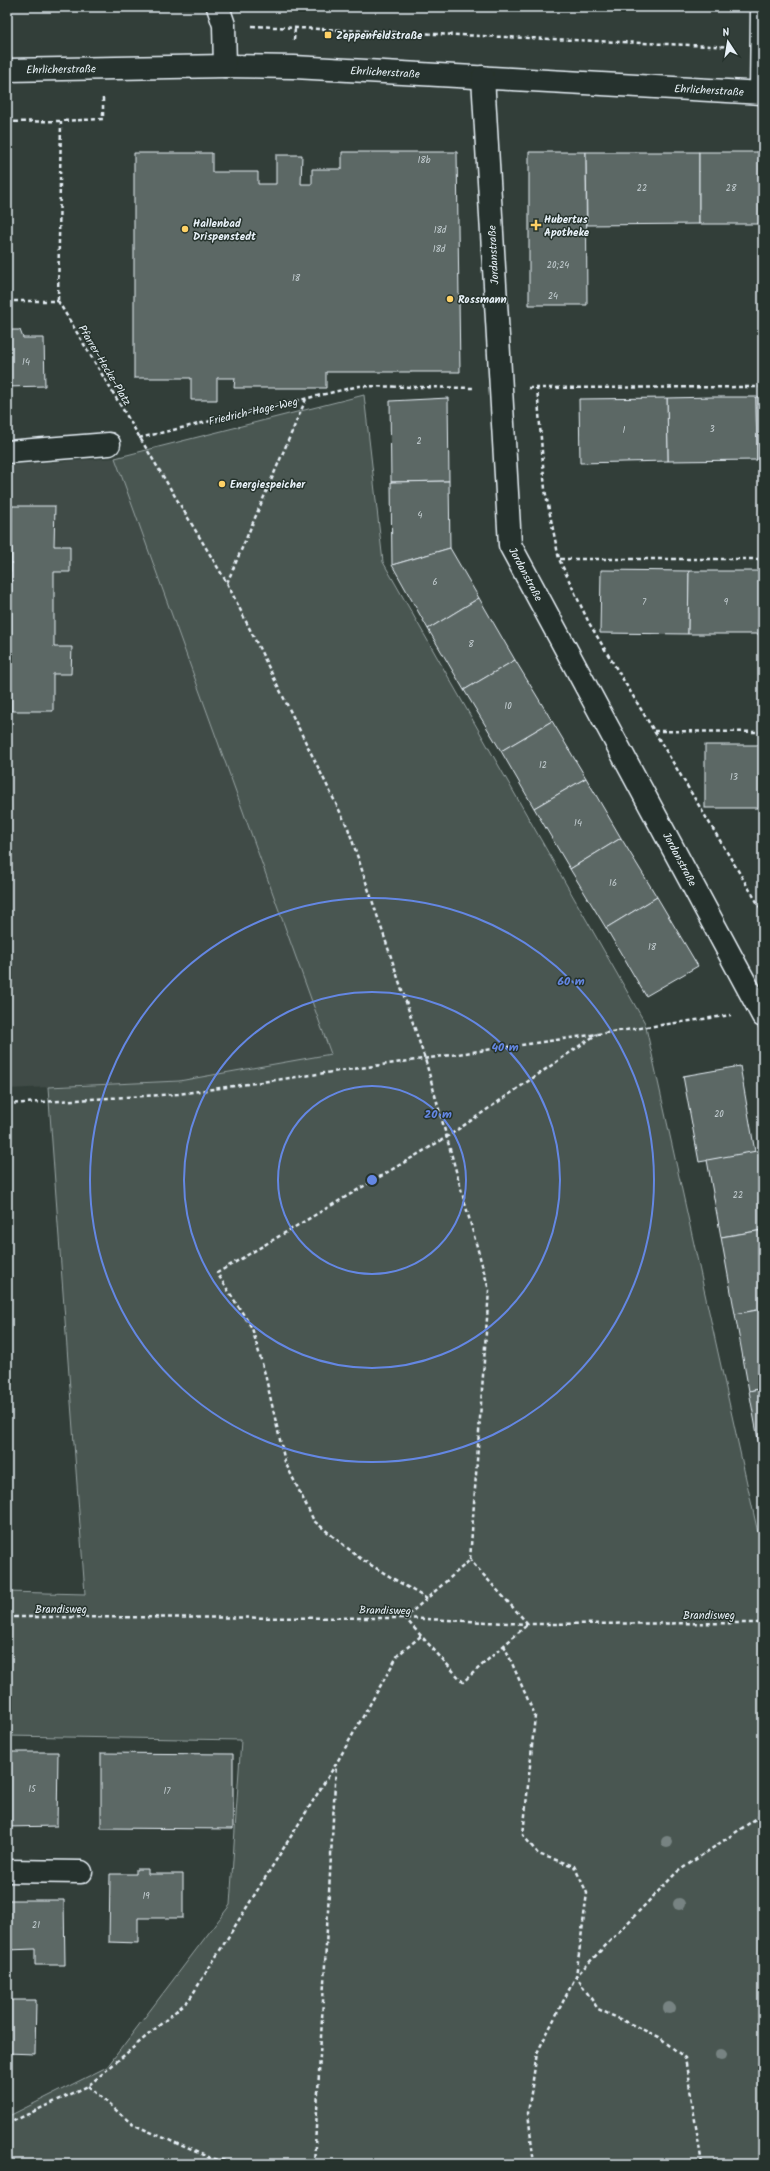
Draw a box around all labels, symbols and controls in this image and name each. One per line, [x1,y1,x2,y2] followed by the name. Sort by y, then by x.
[708,22,748,62] north arrow
[721,24,731,43] text: N
[336,27,423,45] place label: Zeppenfeldstraße
[323,30,333,40] marker: Zeppenfeldstraße
[26,60,96,80] street label: Ehrlicherstraße
[350,62,420,84] street label: Ehrlicherstraße
[674,80,744,102] street label: Ehrlicherstraße
[418,153,431,168] house number: 18b
[637,181,647,196] house number: 22
[726,181,737,196] house number: 28
[544,211,590,242] place label: Hubertus Apotheke
[193,215,257,246] place label: Hallenbad Drispenstedt
[531,220,541,230] marker: Hubertus Apotheke
[434,223,447,238] house number: 18d
[180,224,190,234] marker: Hallenbad Drispenstedt
[483,225,505,285] street label: Jordanstraße
[433,242,446,257] house number: 18d
[547,258,569,273] house number: 20;24
[292,271,301,286] house number: 18
[548,289,558,304] house number: 24
[458,291,507,309] place label: Rossmann
[445,294,455,304] marker: Rossmann
[73,322,135,409] street label: Pfarrer-Hecke-Platz
[22,355,30,370] house number: 14
[207,393,300,431] street label: Friedrich-Hage-Weg
[709,422,715,437] house number: 3
[623,423,626,438] house number: 1
[416,434,422,449] house number: 2
[230,476,306,494] place label: Energiespeicher
[217,479,227,489] marker: Energiespeicher
[418,508,423,523] house number: 4
[503,544,547,605] street label: Jordanstraße
[432,575,438,590] house number: 6
[642,595,647,610] house number: 7
[724,595,729,610] house number: 9
[468,637,474,652] house number: 8
[504,699,512,714] house number: 10
[539,758,547,773] house number: 12
[730,770,738,785] house number: 13
[574,816,582,831] house number: 14
[657,829,701,890] street label: Jordanstraße
[609,876,617,891] house number: 16
[648,940,657,955] house number: 18
[557,972,585,991] text: 60 m
[491,1038,519,1057] text: 40 m
[424,1105,452,1124] text: 20 m
[714,1107,724,1122] house number: 20
[365,1173,379,1187] centre of rings
[733,1188,743,1203] house number: 22
[35,1601,87,1619] street label: Brandisweg
[359,1602,411,1620] street label: Brandisweg
[683,1607,735,1625] street label: Brandisweg
[28,1782,37,1797] house number: 15
[164,1784,171,1799] house number: 17
[142,1889,150,1904] house number: 19
[32,1918,40,1933] house number: 21

